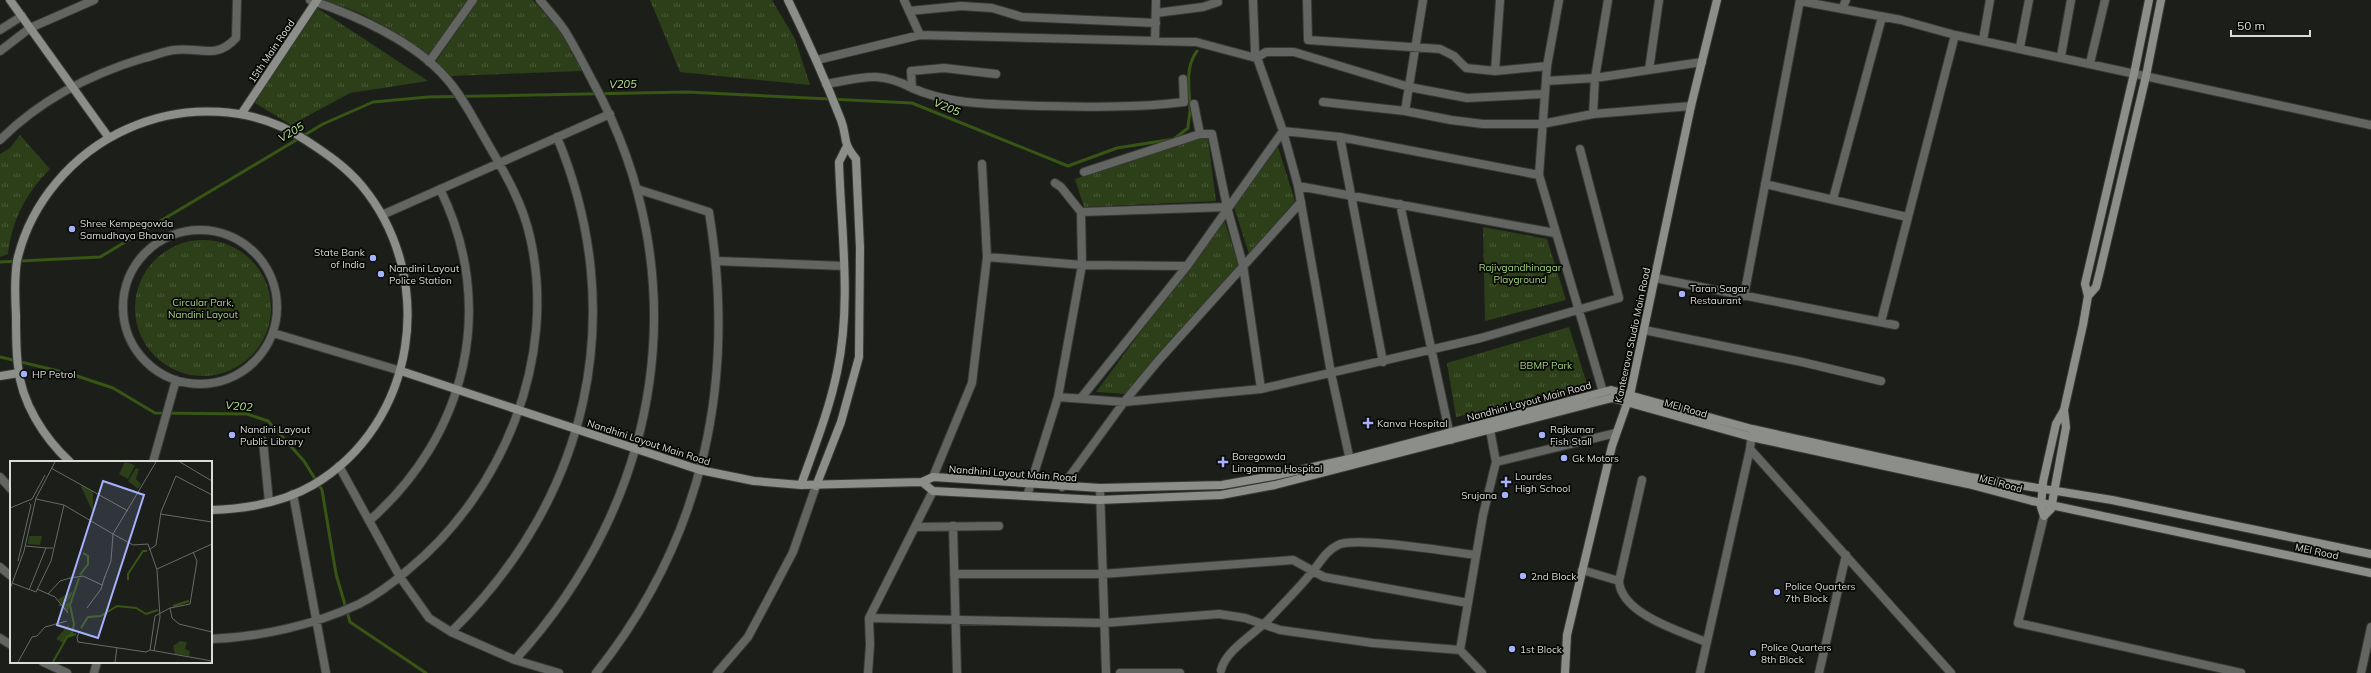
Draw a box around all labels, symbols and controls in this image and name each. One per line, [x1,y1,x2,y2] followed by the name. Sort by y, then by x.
[2231,12,2310,38] scale bar
[245,17,297,86] street label: 15th Main Road
[2237,18,2265,33] text: 50 m
[609,77,637,91] water label: V205
[932,95,963,119] water label: V205
[276,119,307,145] water label: V205
[80,217,174,242] place label: Shree Kempegowda Samudhaya Bhavan
[67,224,77,234] marker: Shree Kempegowda Samudhaya Bhavan
[314,246,366,271] place label: State Bank of India
[368,253,378,263] marker: State Bank of India
[1479,261,1562,286] park label: Rajivgandhinagar Playground
[389,262,460,287] place label: Nandini Layout Police Station
[1612,266,1653,404] street label: Kanteerava Studio Main Road
[376,269,386,279] marker: Nandini Layout Police Station
[1690,282,1748,307] place label: Taran Sagar Restaurant
[1677,289,1687,299] marker: Taran Sagar Restaurant
[168,296,239,321] park label: Circular Park, Nandini Layout
[1520,359,1573,372] park label: BBMP Park
[32,368,76,381] place label: HP Petrol
[19,369,29,379] marker: HP Petrol
[1465,379,1593,424] street label: Nandhini Layout Main Road
[1663,396,1709,421] street label: MEI Road
[225,398,254,414] water label: V202
[586,416,712,469] street label: Nandhini Layout Main Road
[1362,417,1374,429] marker: Kanva Hospital
[1377,417,1448,430] place label: Kanva Hospital
[240,423,311,448] place label: Nandini Layout Public Library
[1550,423,1595,448] place label: Rajkumar Fish Stall
[227,430,237,440] marker: Nandini Layout Public Library
[1537,430,1547,440] marker: Rajkumar Fish Stall
[1232,450,1322,475] place label: Boregowda Lingamma Hospital
[1572,452,1619,465] place label: Gk Motors
[1559,453,1569,463] marker: Gk Motors
[1217,456,1229,468] marker: Boregowda Lingamma Hospital
[10,461,212,663] inset map
[948,463,1078,484] street label: Nandhini Layout Main Road
[1515,470,1570,495] place label: Lourdes High School
[1978,471,2024,495] street label: MEI Road
[1500,476,1512,488] marker: Lourdes High School
[1461,489,1497,502] place label: Srujana
[1500,490,1510,500] marker: Srujana
[2294,541,2340,562] street label: MEI Road
[1531,570,1577,583] place label: 2nd Block
[1518,571,1528,581] marker: 2nd Block
[1785,580,1856,605] place label: Police Quarters 7th Block
[1772,587,1782,597] marker: Police Quarters 7th Block
[1761,641,1832,666] place label: Police Quarters 8th Block
[1520,643,1563,656] place label: 1st Block
[1507,644,1517,654] marker: 1st Block
[1748,648,1758,658] marker: Police Quarters 8th Block

